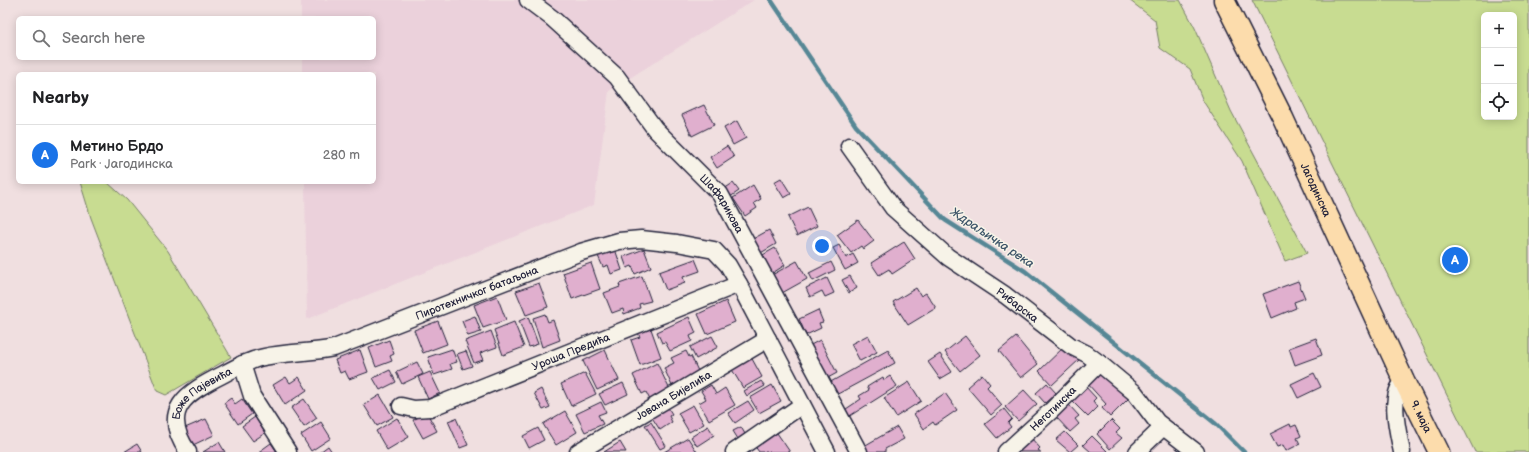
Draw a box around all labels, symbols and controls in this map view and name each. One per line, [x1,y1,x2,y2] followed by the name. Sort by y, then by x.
[1481,12,1517,120] map controls
[1481,12,1517,48] button: +
[16,16,376,60] search box
[30,27,52,49] icon: search
[62,29,145,48] text: Search here
[1481,48,1517,84] button: −
[1481,84,1517,120] button: locate
[32,88,89,108] text: Nearby
[70,137,163,156] text: Метино Брдо
[41,147,49,163] text: A
[323,147,360,163] text: 280 m
[70,156,173,172] text: Park · Јагодинска
[1298,161,1334,219] street label: Јагодинска
[697,171,747,236] street label: Шафарикова
[946,204,1037,272] water label: Ждраљичка река
[812,236,832,256] your location
[1442,245,1468,275] pin: A
[413,263,540,322] street label: Пиротехничког батаљона
[994,285,1041,325] street label: Рибарска
[530,330,612,373] street label: Уроша Предића
[169,364,234,420] street label: Боже Пајевића
[633,367,714,423] street label: Јована Бијелића
[1027,383,1079,433] street label: Неготинска
[1408,398,1435,435] street label: 9. маја

